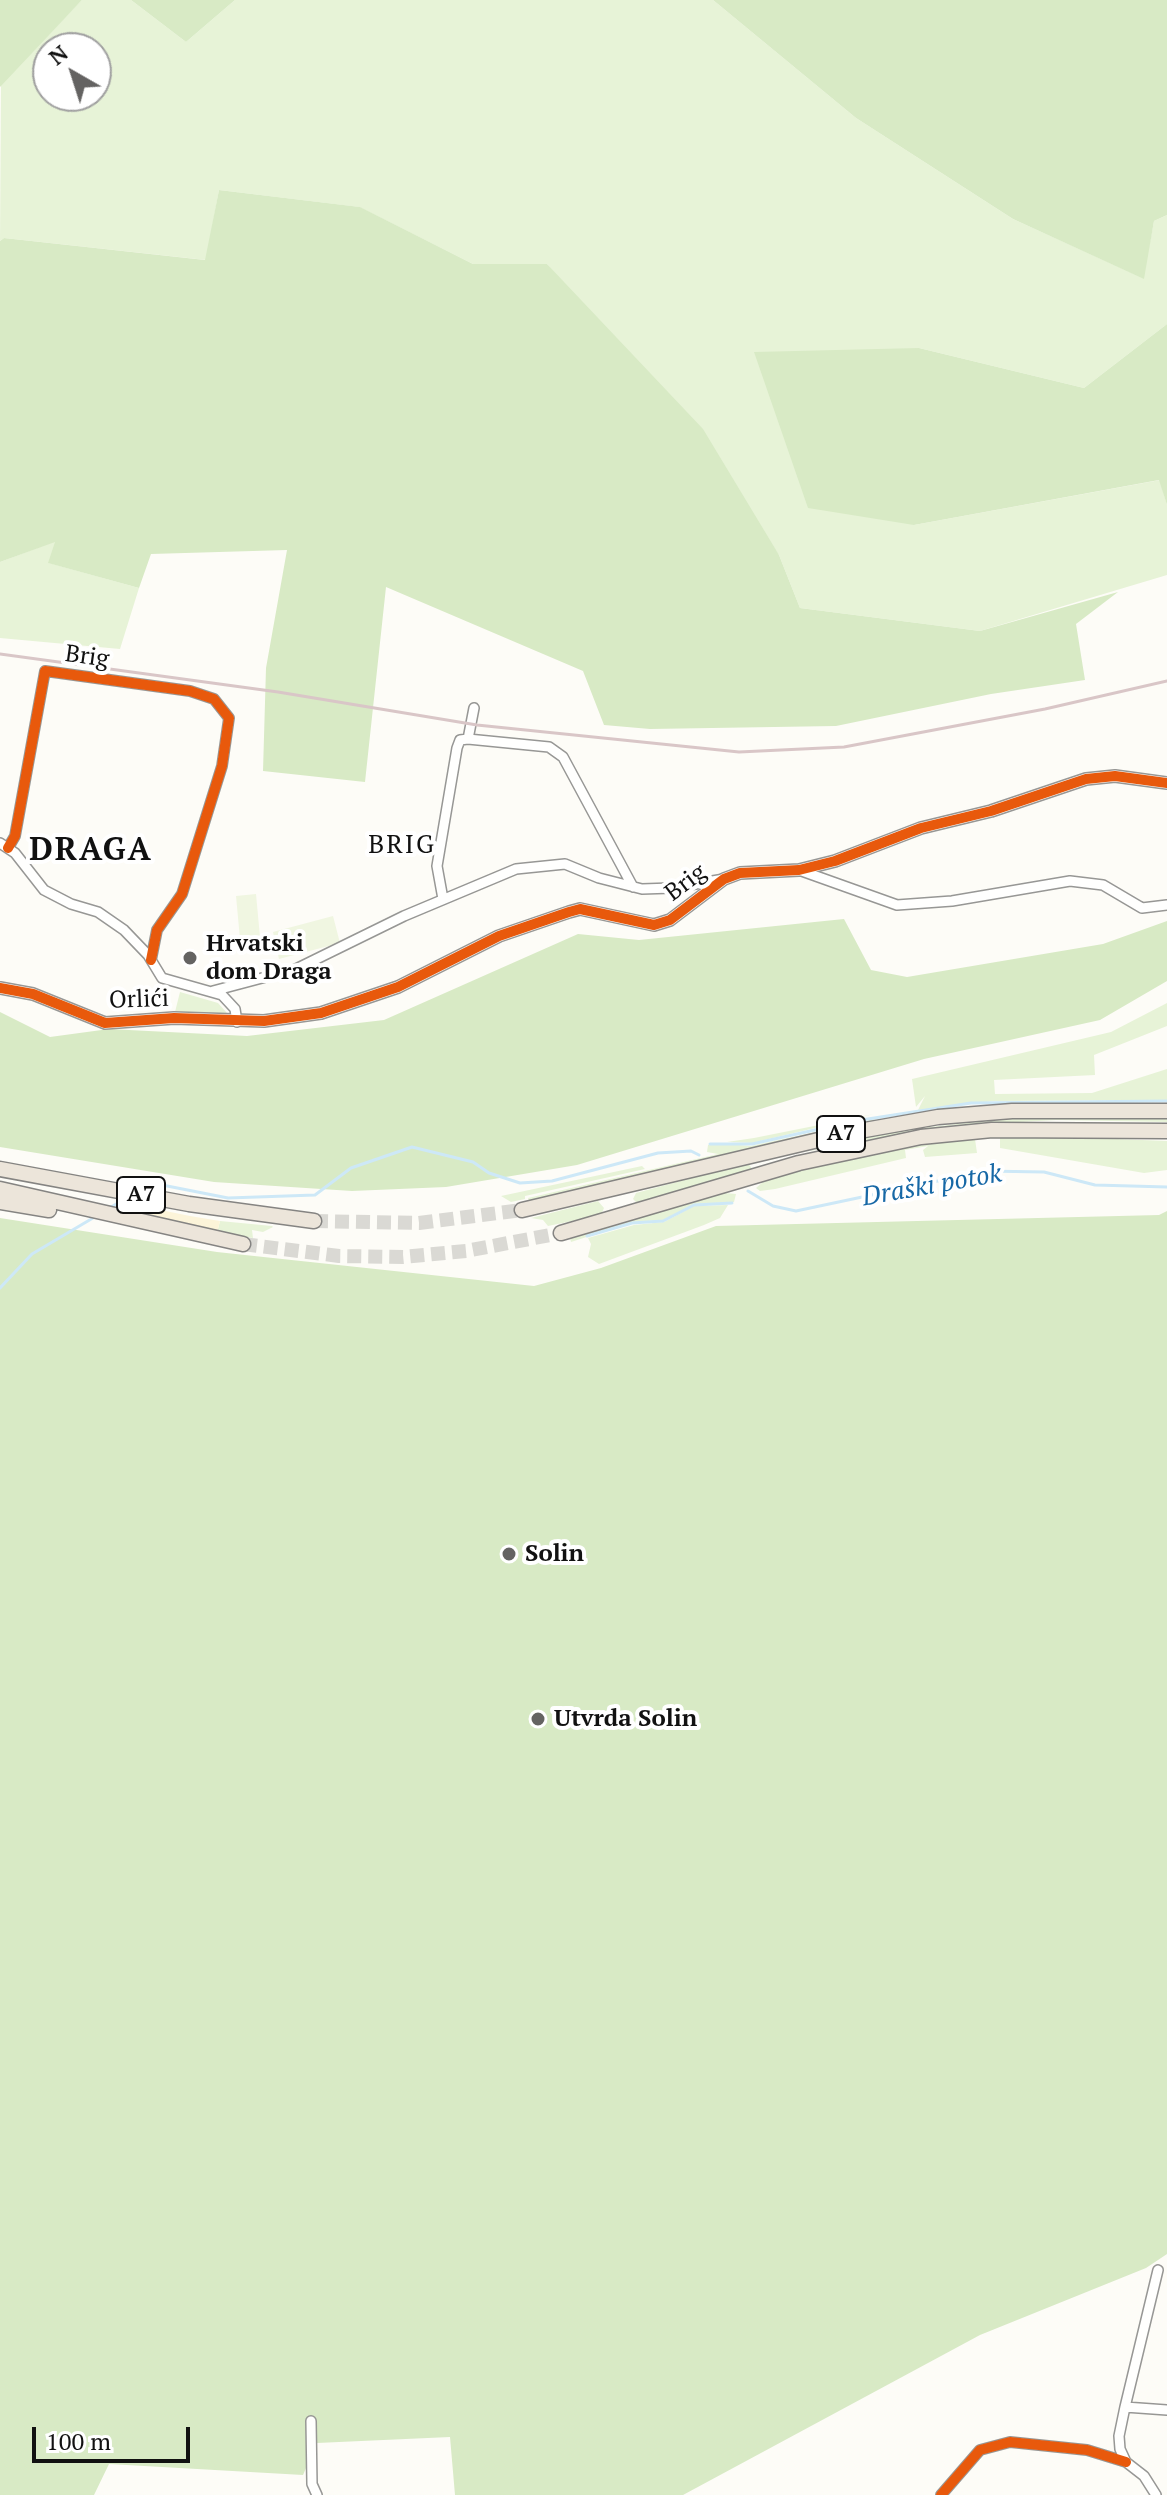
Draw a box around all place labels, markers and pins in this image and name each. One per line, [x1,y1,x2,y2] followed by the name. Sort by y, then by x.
[206,930,332,986] place label: Hrvatski dom Draga
[181,949,199,967] marker: Hrvatski dom Draga
[525,1540,584,1568] place label: Solin
[500,1545,518,1563] marker: Solin
[554,1705,697,1733] place label: Utvrda Solin
[529,1710,547,1728] marker: Utvrda Solin

